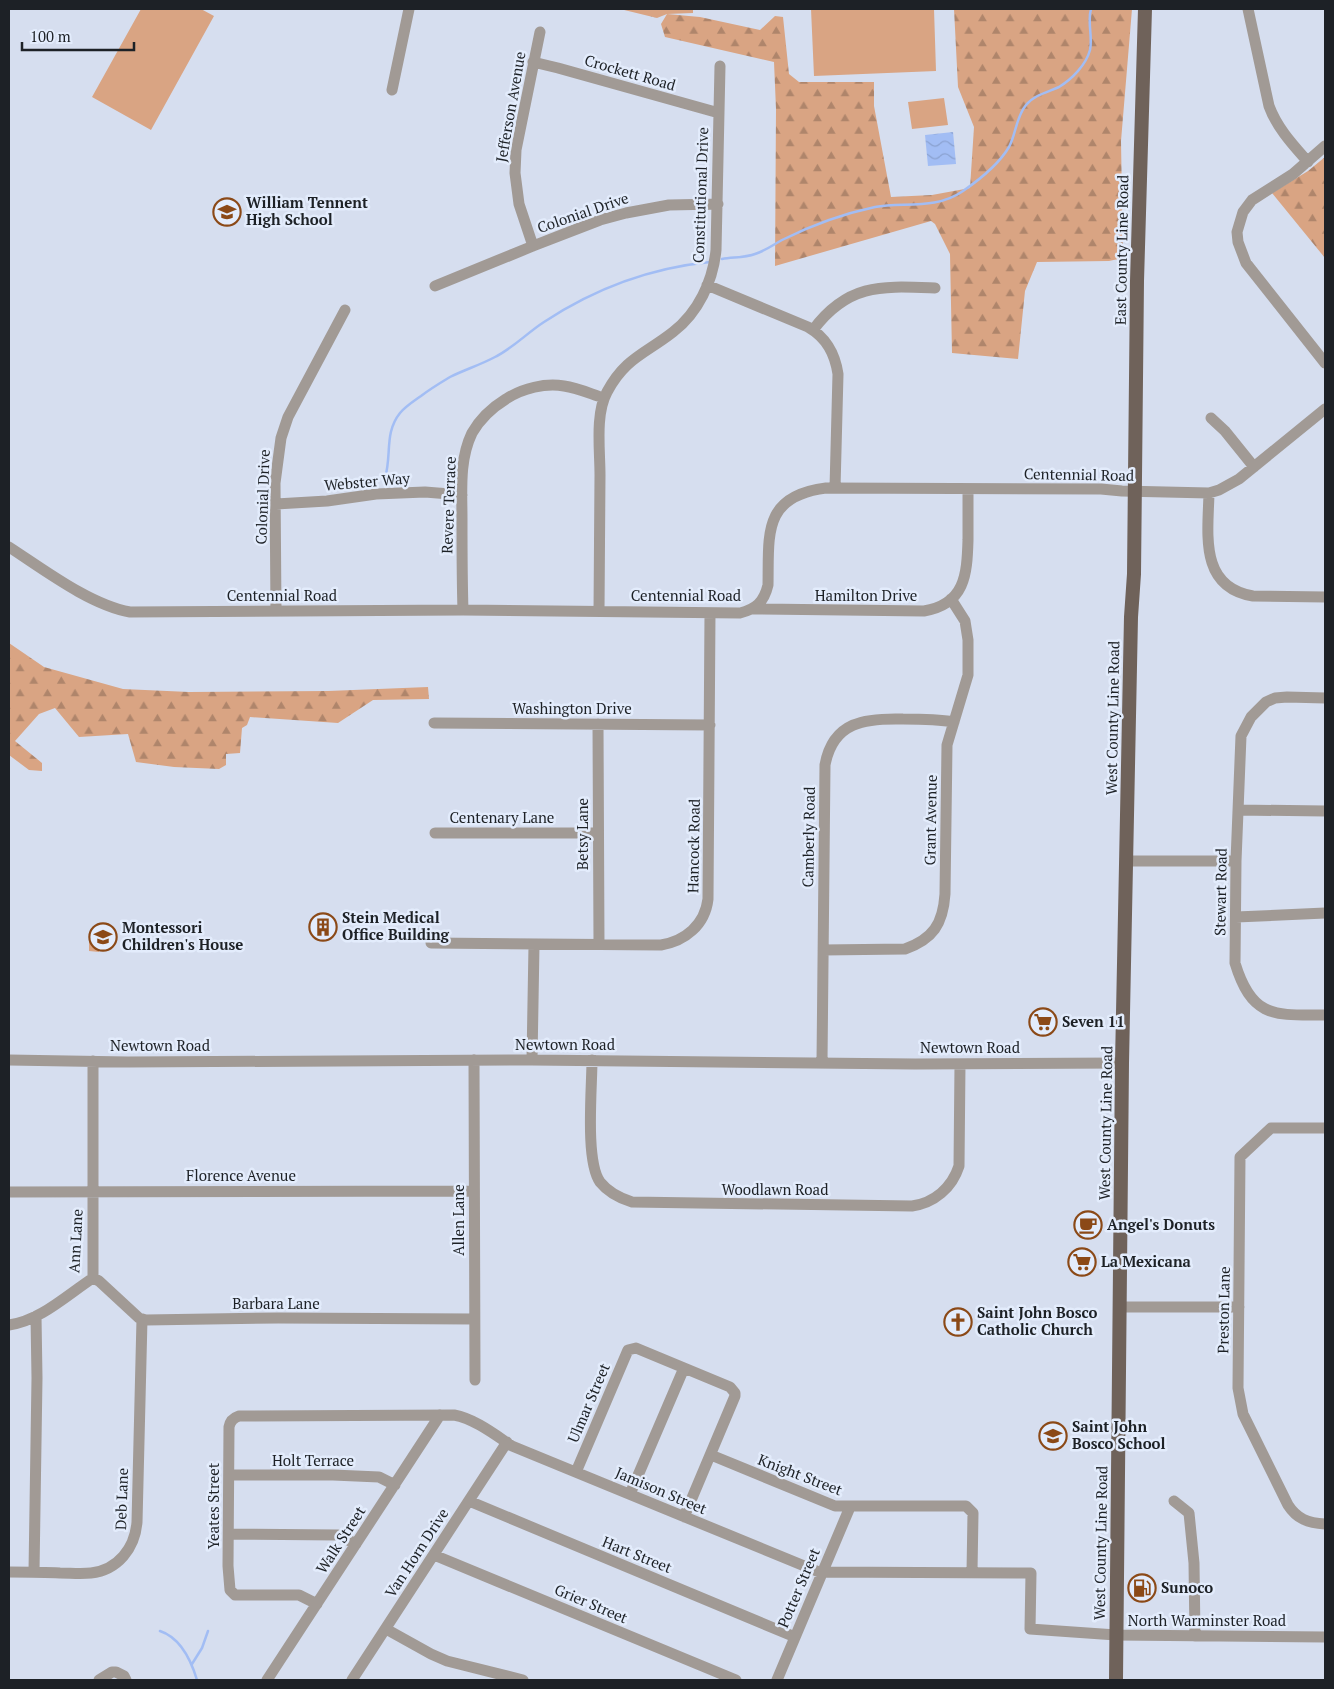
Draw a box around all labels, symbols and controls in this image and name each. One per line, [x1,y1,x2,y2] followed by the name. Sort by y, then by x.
[22,20,135,52] scale bar
[30,26,71,46] text: 100 m
[582,49,678,95] street label: Crockett Road
[490,50,530,164] street label: Jefferson Avenue
[688,127,712,263] street label: Constitutional Drive
[1110,175,1132,325] street label: East County Line Road
[534,187,631,237] street label: Colonial Drive
[246,192,368,229] place label: William Tennent High School
[212,197,242,227] school or university icon: William Tennent High School
[250,449,274,545] street label: Colonial Drive
[436,456,460,554] street label: Revere Terrace
[1024,463,1134,485] street label: Centennial Road
[323,467,411,495] street label: Webster Way
[227,585,337,605] street label: Centennial Road
[631,585,741,605] street label: Centennial Road
[815,585,917,605] street label: Hamilton Drive
[1101,641,1123,795] street label: West County Line Road
[512,698,632,718] street label: Washington Drive
[919,775,941,865] street label: Grant Avenue
[797,786,819,888] street label: Camberly Road
[572,798,592,870] street label: Betsy Lane
[682,799,704,893] street label: Hancock Road
[450,807,554,827] street label: Centenary Lane
[1209,848,1231,936] street label: Stewart Road
[342,907,450,944] place label: Stein Medical Office Building
[308,912,338,942] building icon: Stein Medical Office Building
[122,917,243,954] place label: Montessori Children's House
[88,922,118,952] school or university icon: Montessori Children's House
[1028,1007,1058,1037] supermarket icon: Seven 11
[1062,1011,1125,1031] place label: Seven 11
[515,1034,615,1054] street label: Newtown Road
[110,1035,210,1055] street label: Newtown Road
[920,1037,1020,1057] street label: Newtown Road
[1094,1046,1116,1200] street label: West County Line Road
[186,1165,296,1185] street label: Florence Avenue
[722,1179,828,1199] street label: Woodlawn Road
[448,1184,468,1256] street label: Allen Lane
[63,1208,87,1273] street label: Ann Lane
[1073,1210,1103,1240] cafe icon: Angel's Donuts
[1107,1214,1215,1234] place label: Angel's Donuts
[1067,1247,1097,1277] supermarket icon: La Mexicana
[1101,1251,1192,1271] place label: La Mexicana
[1212,1266,1234,1354] street label: Preston Lane
[232,1293,320,1313] street label: Barbara Lane
[977,1302,1098,1339] place label: Saint John Bosco Catholic Church
[943,1307,973,1337] church icon: Saint John Bosco Catholic Church
[562,1359,614,1445] street label: Ulmar Street
[1072,1416,1165,1453] place label: Saint John Bosco School
[1038,1421,1068,1451] school or university icon: Saint John Bosco School
[755,1449,846,1500] street label: Knight Street
[272,1450,354,1470] street label: Holt Terrace
[203,1462,223,1549] street label: Yeates Street
[613,1462,711,1519] street label: Jamison Street
[1089,1466,1111,1620] street label: West County Line Road
[110,1468,132,1530] street label: Deb Lane
[311,1502,370,1577] street label: Walk Street
[380,1504,452,1601] street label: Van Horn Drive
[600,1531,676,1577] street label: Hart Street
[772,1544,824,1631] street label: Potter Street
[1127,1573,1157,1603] fuel station icon: Sunoco
[1161,1577,1213,1597] place label: Sunoco
[552,1579,631,1628] street label: Grier Street
[1128,1610,1286,1630] street label: North Warminster Road

